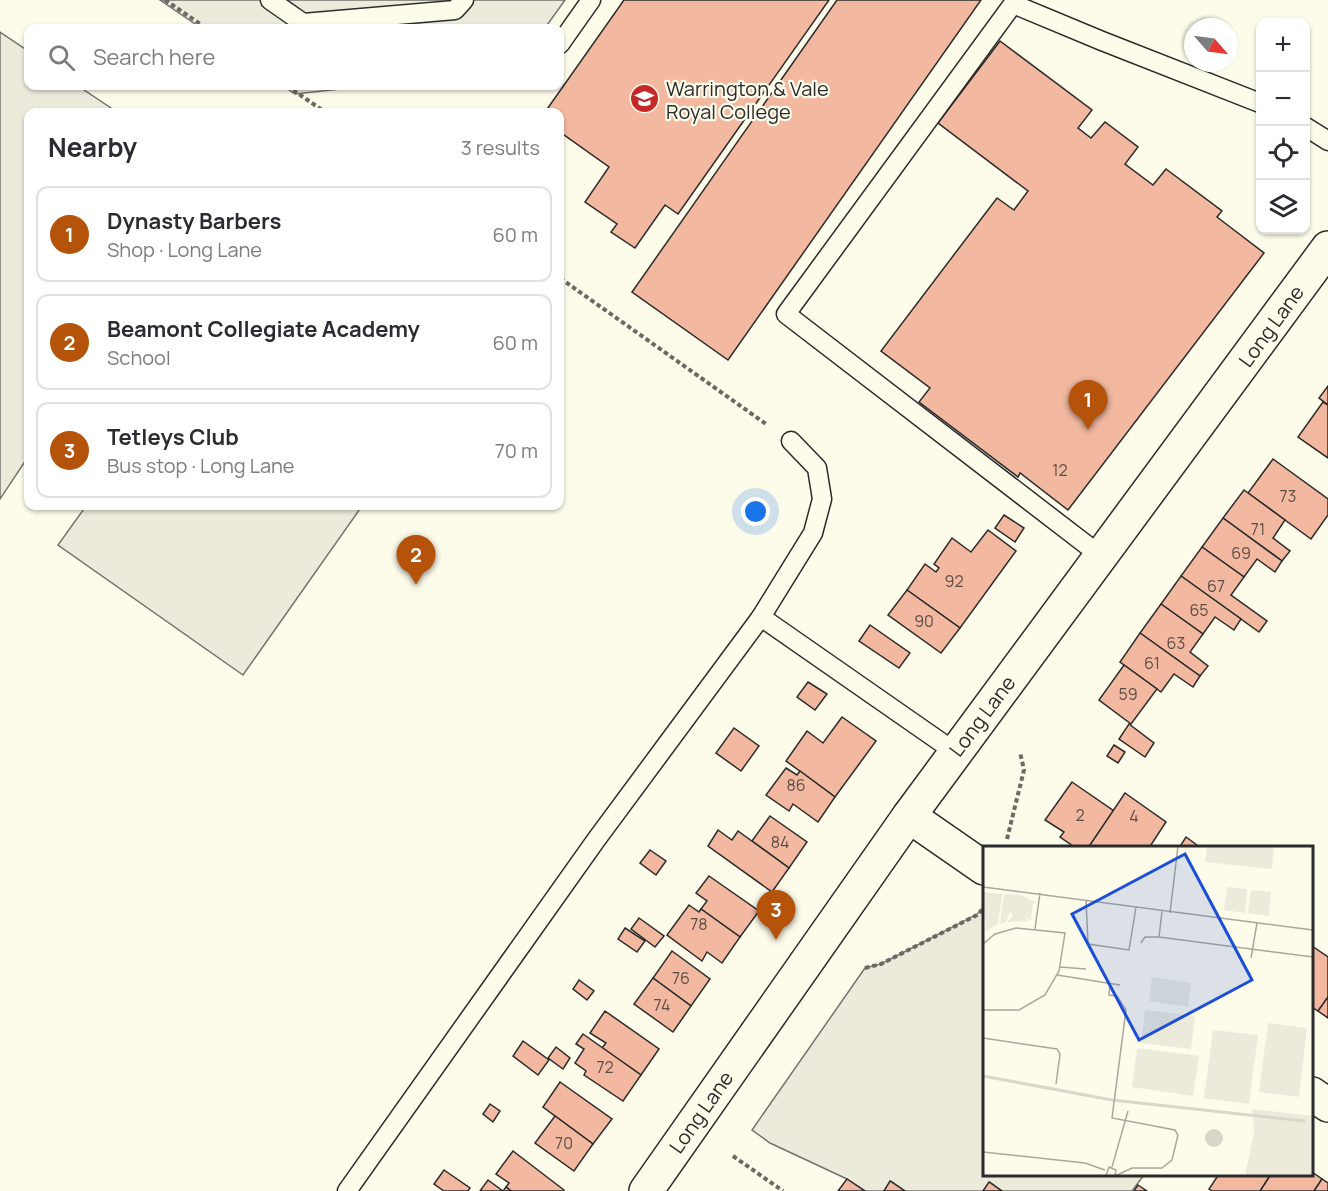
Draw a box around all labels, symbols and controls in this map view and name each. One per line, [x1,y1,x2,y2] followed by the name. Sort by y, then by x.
[1184,18,1238,72] north arrow
[1256,18,1310,234] map controls
[1256,18,1310,72] button: +
[24,24,564,90] search box
[45,41,78,74] icon: search
[93,42,215,72] text: Search here
[1256,72,1310,126] button: −
[666,75,829,125] place label: Warrington & Vale Royal College
[629,83,661,115] school or university icon: Warrington & Vale Royal College
[1256,126,1310,180] button: locate
[48,129,137,165] text: Nearby
[461,134,540,161] text: 3 results
[1256,180,1310,234] button: layers
[107,206,281,236] text: Dynasty Barbers
[65,221,74,248] text: 1
[492,221,538,248] text: 60 m
[107,236,262,263] text: Shop · Long Lane
[1232,280,1310,372] street label: Long Lane
[107,314,420,344] text: Beamont Collegiate Academy
[64,329,75,356] text: 2
[492,329,538,356] text: 60 m
[107,344,171,371] text: School
[1068,380,1108,430] pin: 1
[107,422,239,452] text: Tetleys Club
[64,437,75,464] text: 3
[495,437,538,464] text: 70 m
[107,452,295,479] text: Bus stop · Long Lane
[1052,459,1068,481] house number: 12
[1280,485,1296,507] house number: 73
[741,497,770,526] your location
[1251,518,1265,540] house number: 71
[396,536,436,585] pin: 2
[1231,542,1251,564] house number: 69
[944,570,964,592] house number: 92
[1207,575,1225,597] house number: 67
[1189,599,1209,621] house number: 65
[914,610,934,632] house number: 90
[1167,632,1185,654] house number: 63
[1144,652,1160,674] house number: 61
[943,670,1021,762] street label: Long Lane
[1118,683,1138,705] house number: 59
[786,774,806,796] house number: 86
[1075,804,1085,826] house number: 2
[1129,805,1139,827] house number: 4
[771,831,789,853] house number: 84
[983,846,1313,1176] inset map
[756,890,796,940] pin: 3
[690,913,708,935] house number: 78
[672,967,690,989] house number: 76
[654,994,670,1016] house number: 74
[596,1056,614,1078] house number: 72
[663,1066,739,1158] street label: Long Lane
[555,1132,573,1154] house number: 70

